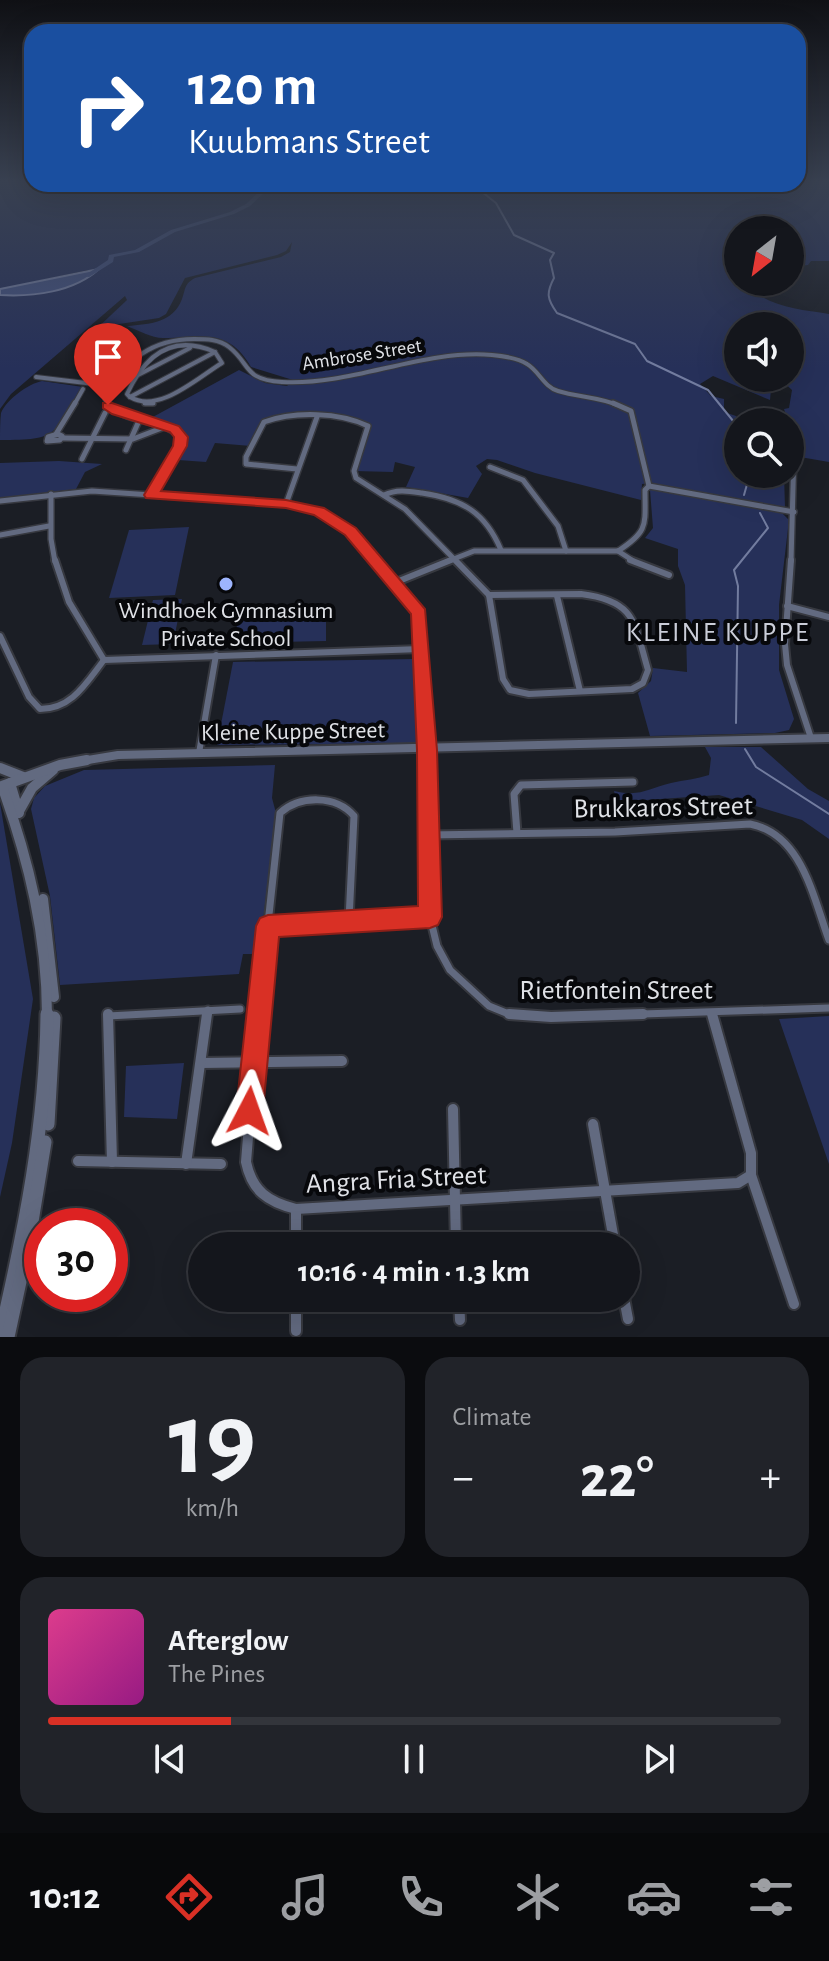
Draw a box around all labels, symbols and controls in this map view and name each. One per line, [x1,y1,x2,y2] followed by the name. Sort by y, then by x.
[56,56,160,160] icon: right
[188,59,317,115] text: 120 m
[188,124,430,160] text: Kuubmans Street
[724,216,804,296] north arrow
[724,216,804,488] map controls
[724,312,804,392] button: sound
[74,323,142,405] pin
[86,335,130,379] icon: arrive
[301,336,424,374] street label: Ambrose Street
[724,408,804,488] button: search
[217,575,235,593] marker: Windhoek Gymnasium Private School
[119,599,333,651] place label: Windhoek Gymnasium Private School
[626,619,810,647] district label: KLEINE KUPPE
[201,718,386,746] street label: Kleine Kuppe Street
[573,792,753,824] street label: Brukkaros Street
[519,977,713,1005] street label: Rietfontein Street
[207,1069,291,1153] position arrow
[305,1161,487,1199] street label: Angra Fria Street
[24,1208,128,1312] speed limit sign: 30
[298,1257,530,1287] text: 10:16 · 4 min · 1.3 km
[168,1389,256,1493] text: 19
[453,1404,531,1430] text: Climate
[580,1448,654,1508] text: 22°
[453,1456,474,1500] text: −
[760,1456,781,1500] text: +
[185,1495,239,1521] text: km/h
[168,1626,289,1656] text: Afterglow
[168,1661,265,1687] text: The Pines
[148,1737,192,1781] icon: previous
[392,1737,436,1781] icon: pause
[637,1737,681,1781] icon: next
[161,1869,217,1925] icon: directions
[277,1869,333,1925] icon: music
[393,1869,449,1925] icon: phone
[510,1869,566,1925] icon: climate
[626,1869,682,1925] icon: car
[743,1869,799,1925] icon: filters
[30,1879,100,1915] text: 10:12

